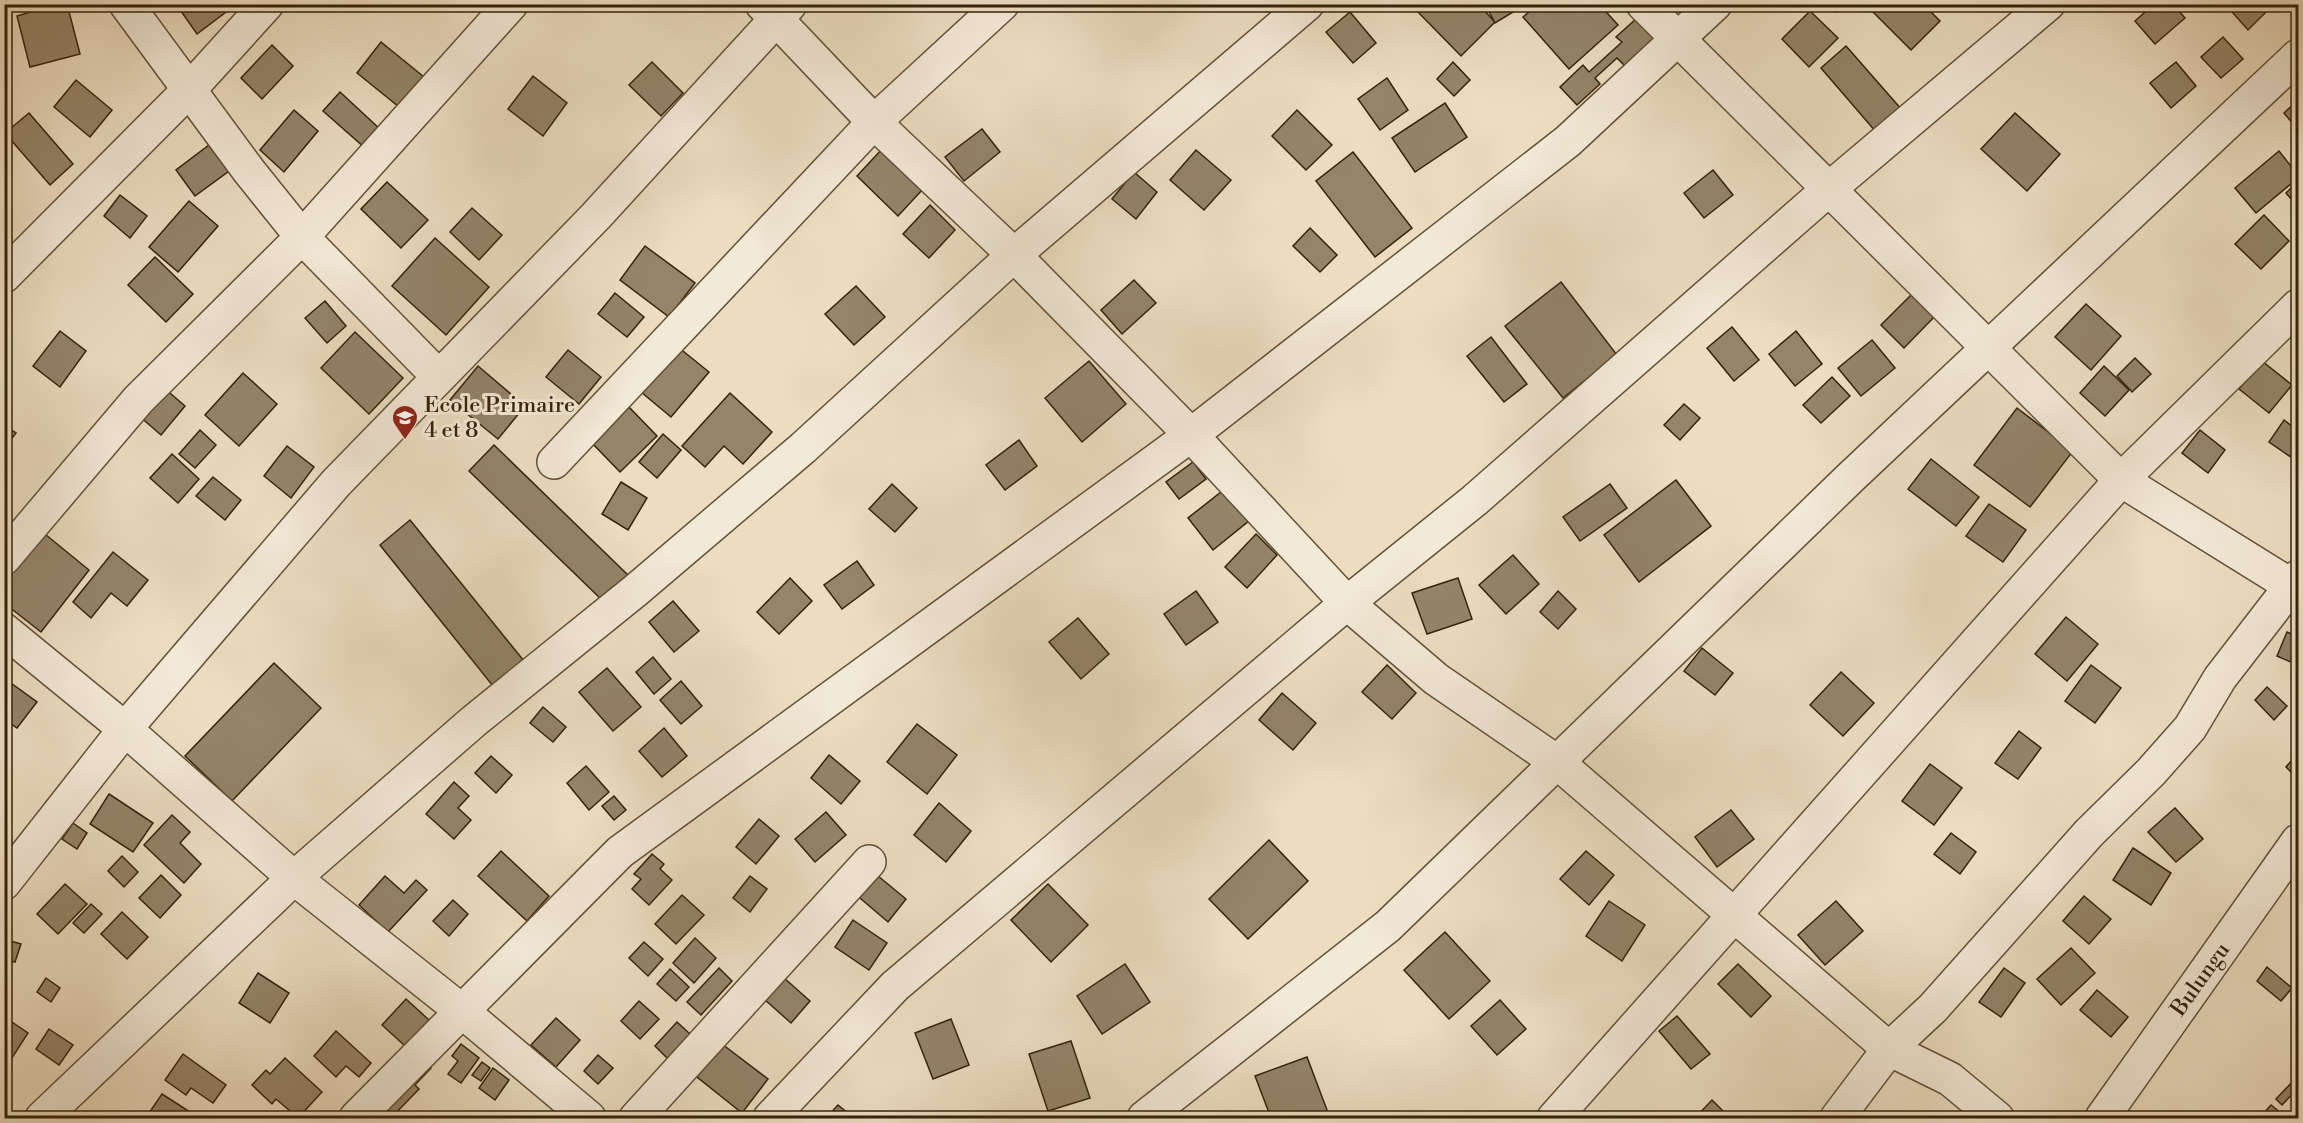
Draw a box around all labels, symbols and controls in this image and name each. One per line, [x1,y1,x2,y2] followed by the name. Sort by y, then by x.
[424,392,575,444] place label: Ecole Primaire 4 et 8
[390,403,420,441] school or university icon: Ecole Primaire 4 et 8
[2164,937,2236,1022] street label: Bulungu

